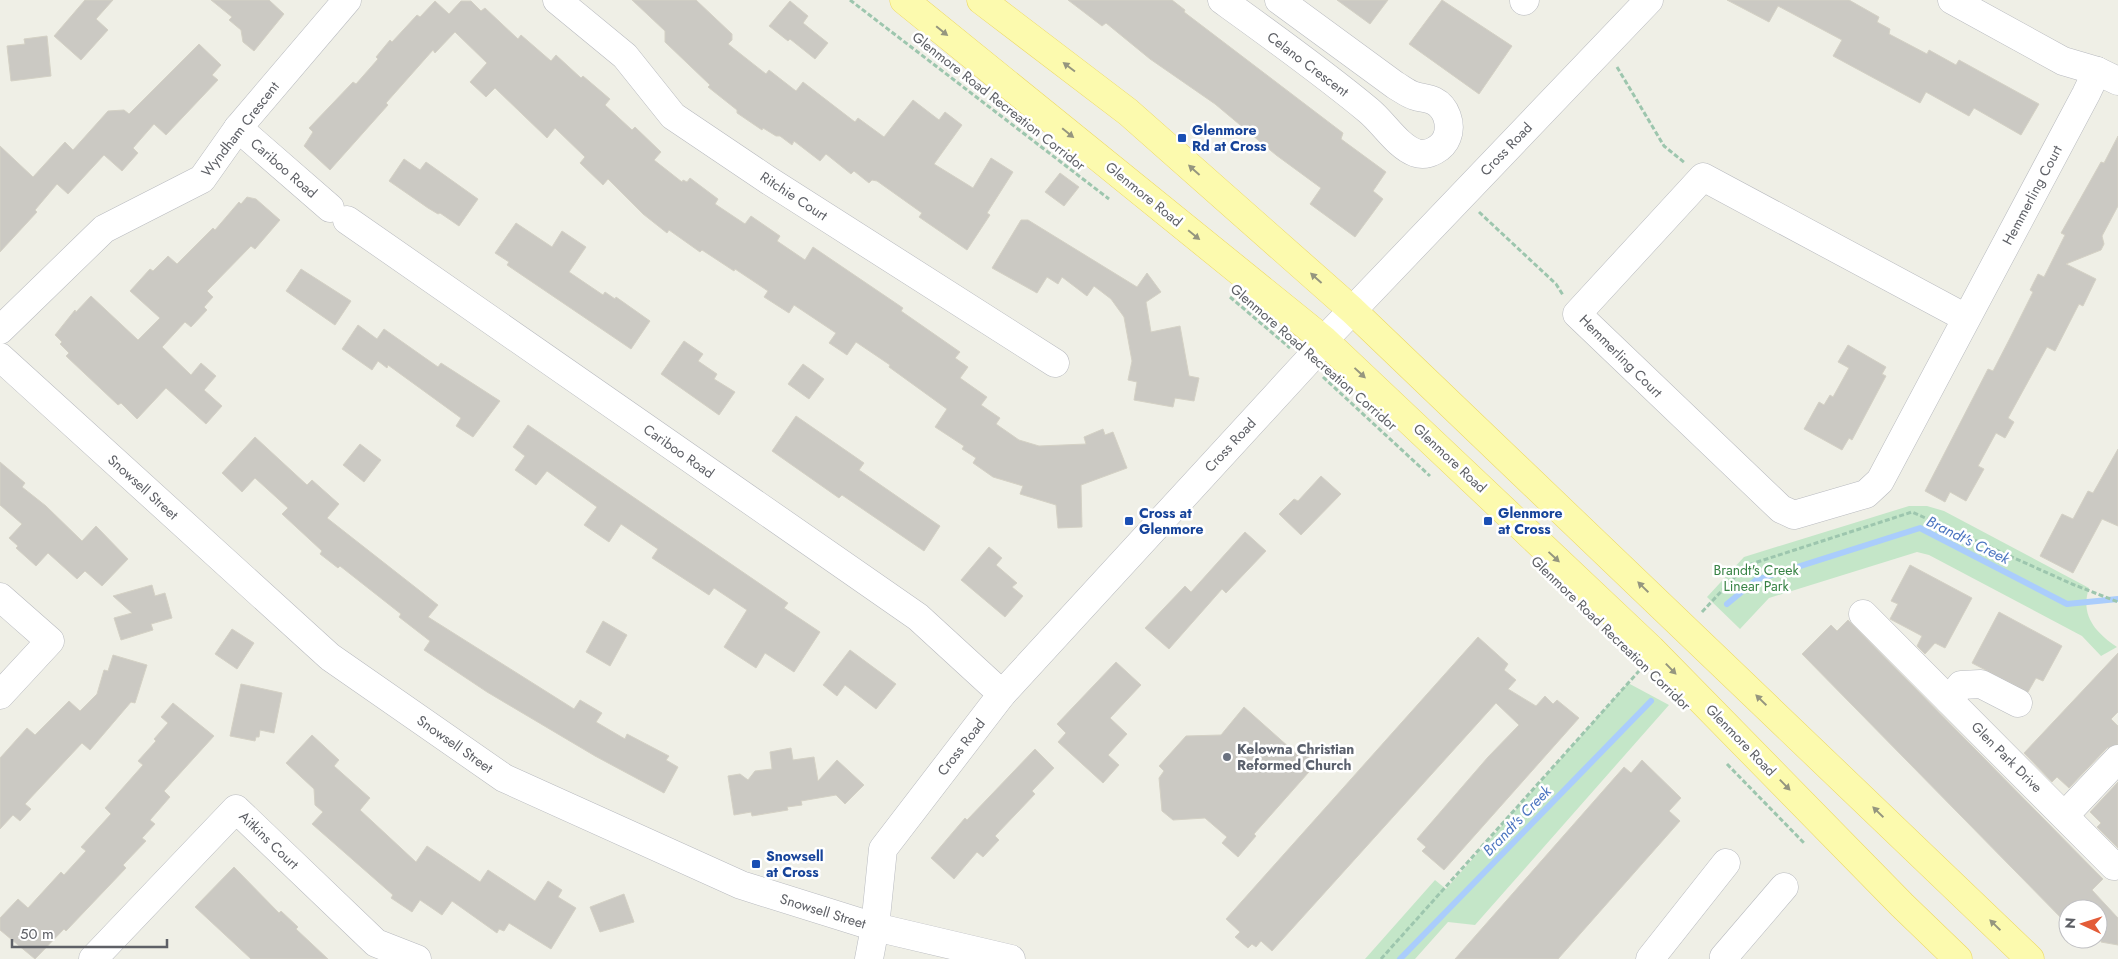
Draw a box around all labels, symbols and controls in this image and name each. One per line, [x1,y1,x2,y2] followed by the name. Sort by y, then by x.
[935,25,948,36] one-way arrow
[908,27,1090,175] street label: Glenmore Road Recreation Corridor
[1263,27,1354,102] street label: Celano Crescent
[1062,62,1076,72] one-way arrow
[196,77,284,181] street label: Wyndham Crescent
[1475,118,1537,180] street label: Cross Road
[1192,120,1267,156] place label: Glenmore Rd at Cross
[1061,127,1074,138] one-way arrow
[1176,132,1188,144] marker: Glenmore Rd at Cross
[246,133,322,203] street label: Cariboo Road
[1997,141,2067,248] street label: Hemmerling Court
[1101,157,1187,231] street label: Glenmore Road
[1188,165,1201,176] one-way arrow
[756,167,832,226] street label: Ritchie Court
[1188,229,1201,240] one-way arrow
[1310,272,1322,284] one-way arrow
[1226,279,1402,435] street label: Glenmore Road Recreation Corridor
[1575,310,1667,402] street label: Hemmerling Court
[1353,367,1365,379] one-way arrow
[1200,413,1260,477] street label: Cross Road
[639,419,719,483] street label: Cariboo Road
[1409,419,1491,497] street label: Glenmore Road
[103,450,183,525] street label: Snowsell Street
[1139,503,1204,539] place label: Cross at Glenmore
[1498,503,1563,539] place label: Glenmore at Cross
[1923,510,2014,570] water label: Brandt's Creek
[1123,515,1135,527] marker: Cross at Glenmore
[1482,515,1494,527] marker: Glenmore at Cross
[1527,551,1695,715] street label: Glenmore Road Recreation Corridor
[1548,551,1560,563] one-way arrow
[1713,560,1799,596] park label: Brandt's Creek Linear Park
[1638,581,1650,593] one-way arrow
[1665,663,1677,675] one-way arrow
[1755,694,1767,706] one-way arrow
[1701,699,1781,781] street label: Glenmore Road
[413,710,498,778] street label: Snowsell Street
[932,714,990,780] street label: Cross Road
[1967,717,2047,797] street label: Glen Park Drive
[1237,739,1354,775] place label: Kelowna Christian Reformed Church
[1221,751,1233,763] marker: Kelowna Christian Reformed Church
[1779,779,1791,791] one-way arrow
[1478,781,1557,861] water label: Brandt's Creek
[235,806,304,874] street label: Aitkins Court
[1872,806,1884,818] one-way arrow
[766,846,823,882] place label: Snowsell at Cross
[750,858,762,870] marker: Snowsell at Cross
[778,888,869,934] street label: Snowsell Street
[2058,899,2108,949] north arrow
[12,916,168,948] scale bar
[2060,917,2080,929] text: N
[1989,919,2001,931] one-way arrow
[20,923,54,945] text: 50 m

